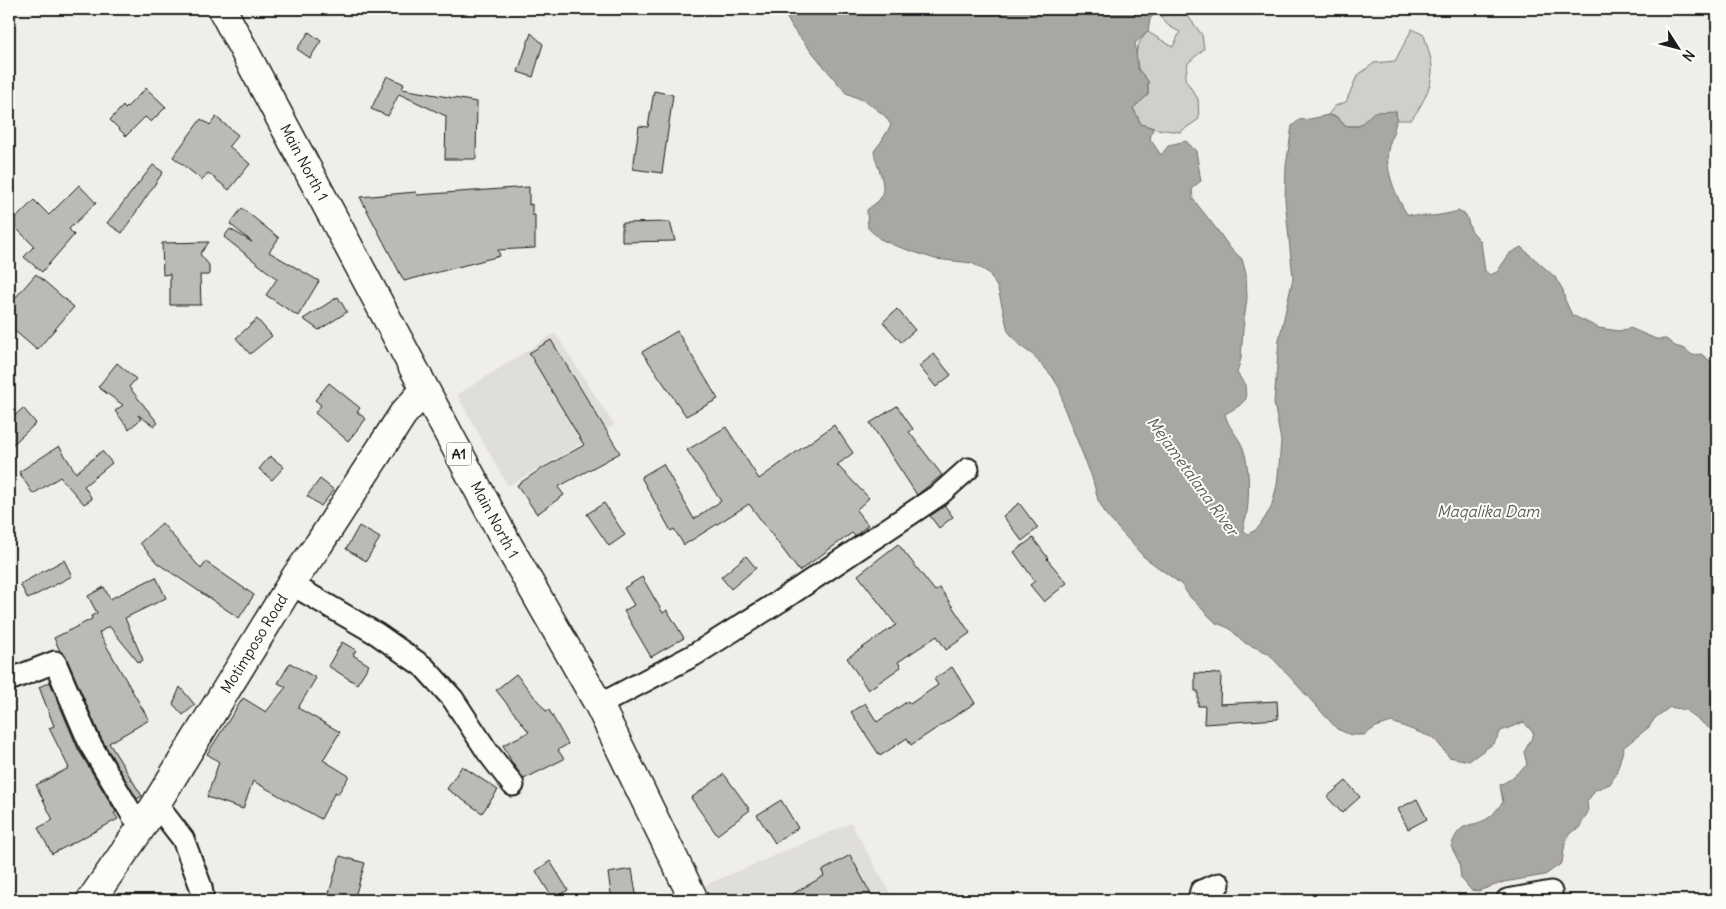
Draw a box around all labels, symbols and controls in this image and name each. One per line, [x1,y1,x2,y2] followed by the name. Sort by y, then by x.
[1654,22,1704,72] north arrow
[1678,46,1699,65] text: N
[276,121,333,204] street label: Main North 1
[1143,412,1245,542] water label: Mejametalana River
[446,442,472,466] road number: A1
[467,478,523,561] street label: Main North 1
[1437,501,1540,521] water label: Maqalika Dam
[216,590,292,697] street label: Motimposo Road

